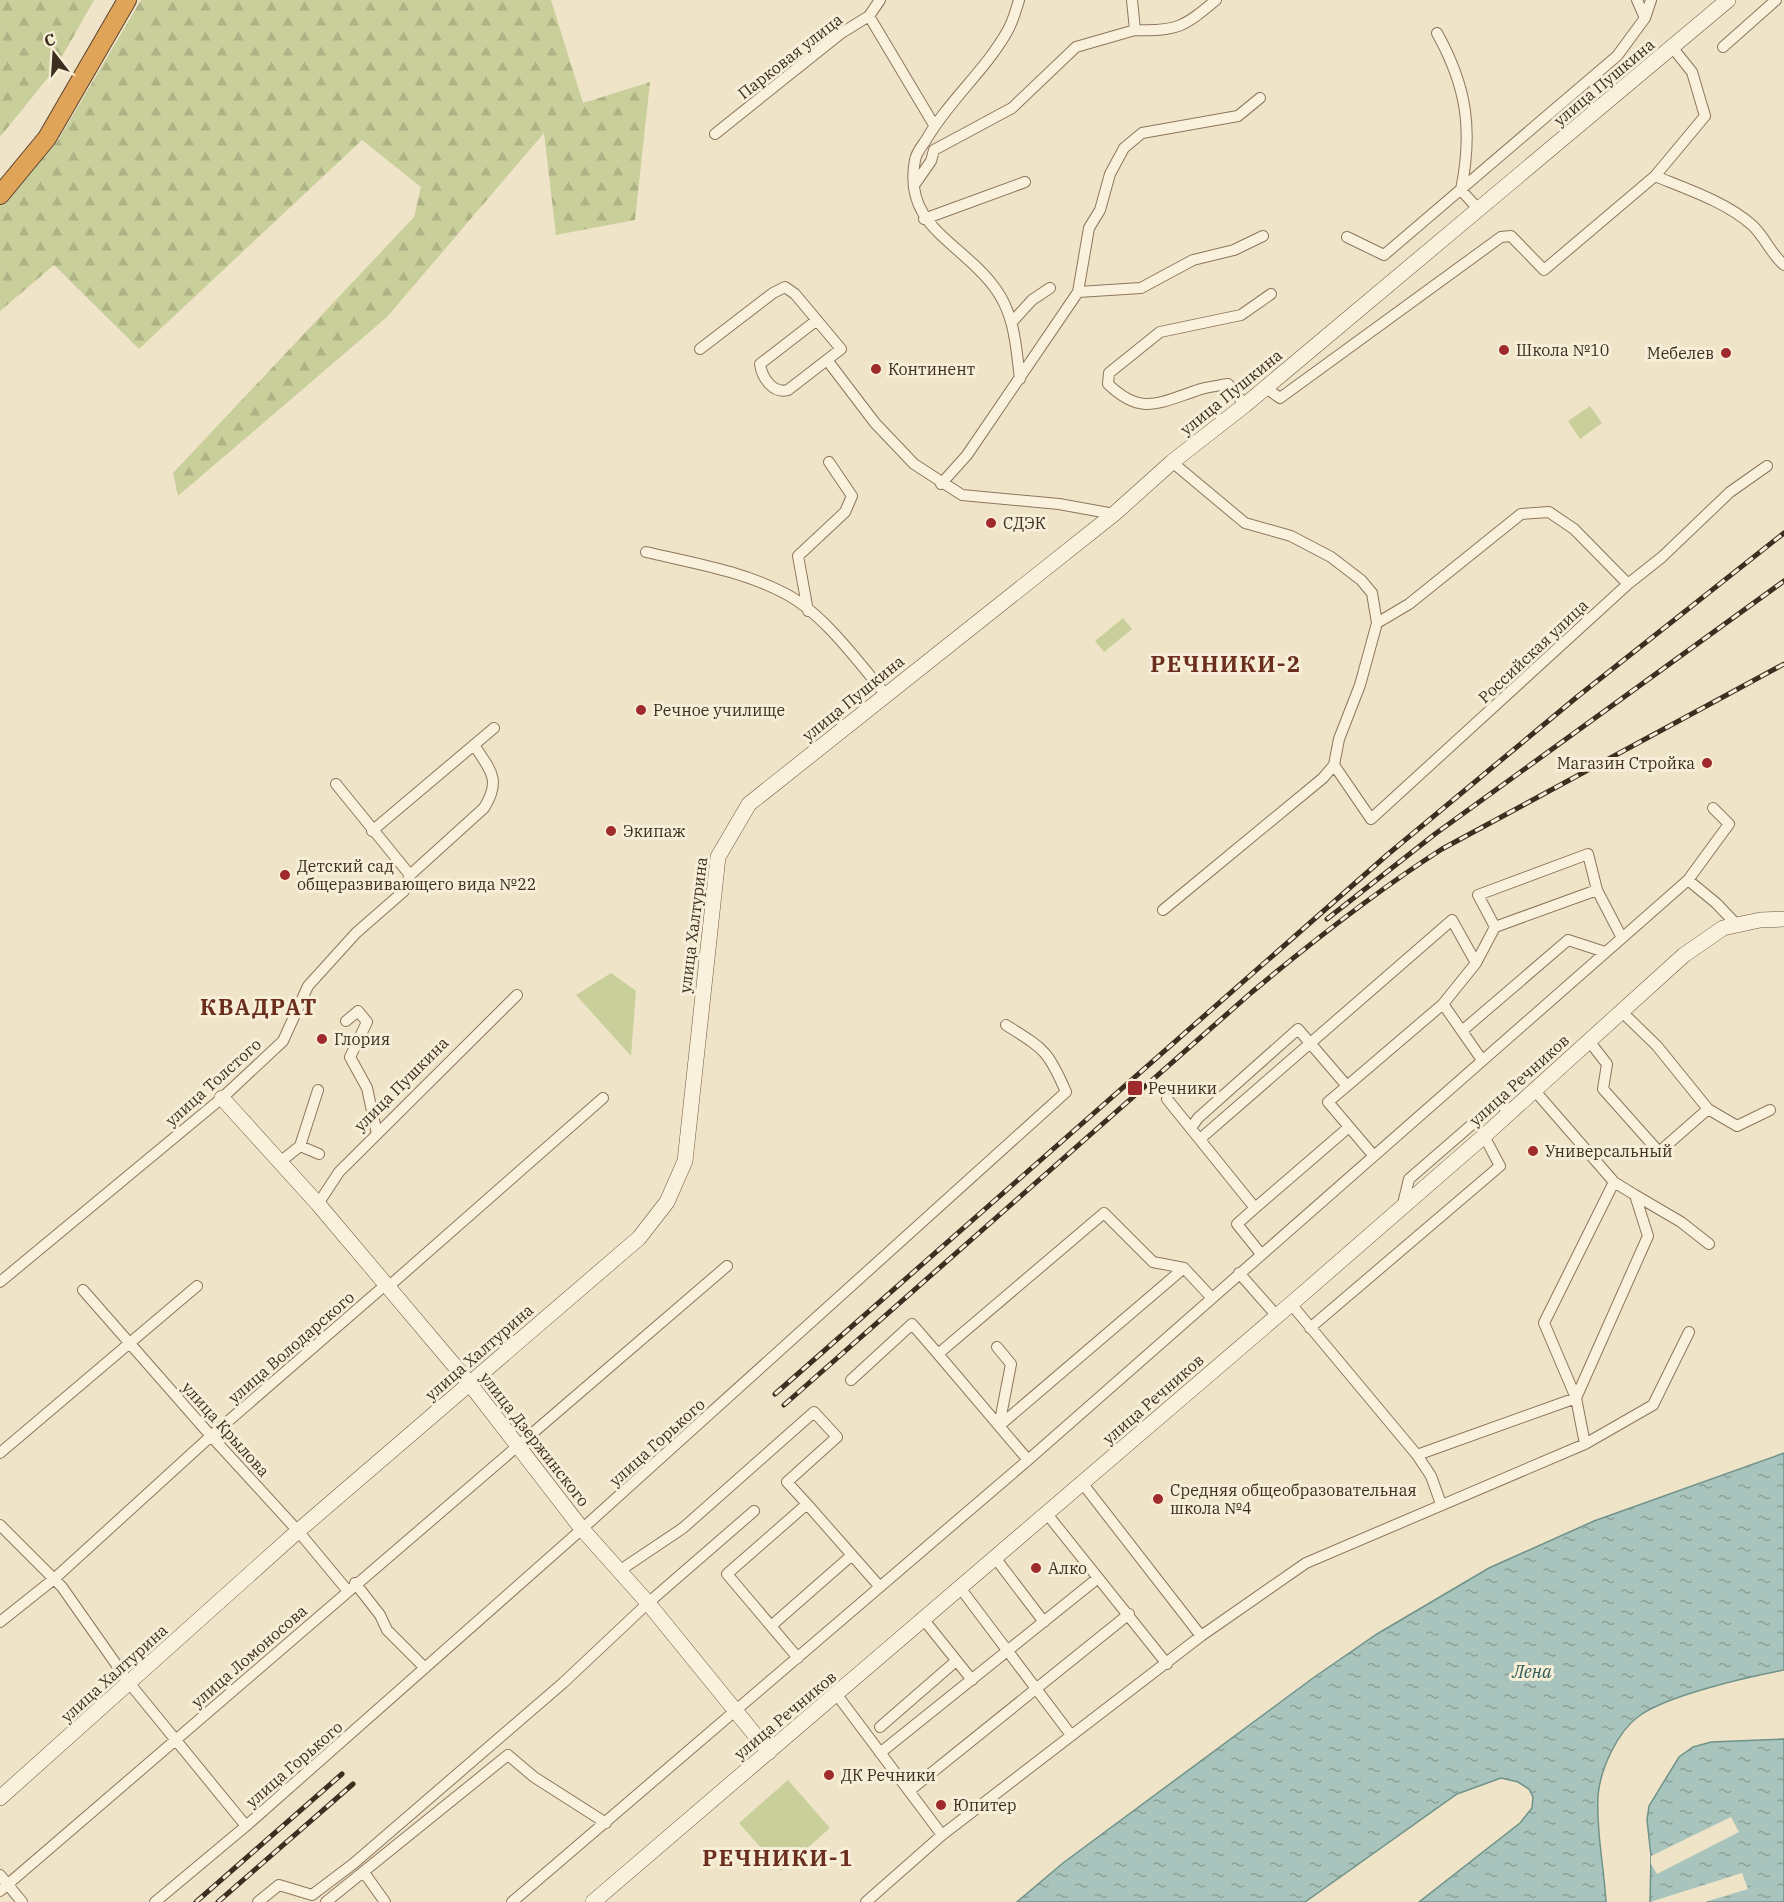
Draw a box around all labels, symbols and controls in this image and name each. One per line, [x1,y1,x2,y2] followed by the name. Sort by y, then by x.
[734,9,847,103] street label: Парковая улица
[24,24,84,84] north arrow
[42,29,58,51] text: С
[1550,34,1659,130] street label: улица Пушкина
[1516,340,1609,360] place label: Школа №10
[1497,343,1511,357] marker: Школа №10
[1647,343,1714,363] place label: Мебелев
[1176,345,1286,439] street label: улица Пушкина
[1719,346,1733,360] marker: Мебелев
[888,359,975,379] place label: Континент
[869,362,883,376] marker: Континент
[1003,513,1046,533] place label: СДЭК
[984,516,998,530] marker: СДЭК
[1474,595,1592,707] street label: Российская улица
[1150,649,1302,678] district label: РЕЧНИКИ-2
[798,651,908,745] street label: улица Пушкина
[653,700,785,720] place label: Речное училище
[634,703,648,717] marker: Речное училище
[1557,753,1695,773] place label: Магазин Стройка
[1700,756,1714,770] marker: Магазин Стройка
[623,821,686,841] place label: Экипаж
[604,824,618,838] marker: Экипаж
[297,856,536,894] place label: Детский сад общеразвивающего вида №22
[675,856,711,994] street label: улица Халтурина
[278,868,292,882] marker: Детский сад общеразвивающего вида №22
[200,992,318,1021] district label: КВАДРАТ
[334,1029,390,1049] place label: Глория
[1465,1030,1573,1130] street label: улица Речников
[315,1032,329,1046] marker: Глория
[350,1032,453,1135] street label: улица Пушкина
[161,1034,265,1130] street label: улица Толстого
[1148,1078,1217,1098] place label: Речники
[1126,1079,1144,1097] marker: Речники
[1545,1141,1673,1161] place label: Универсальный
[1526,1144,1540,1158] marker: Универсальный
[224,1287,358,1407] street label: улица Володарского
[421,1299,537,1404] street label: улица Халтурина
[1098,1350,1208,1448] street label: улица Речников
[476,1368,594,1510] street label: улица Дзержинского
[178,1377,274,1481] street label: улица Крылова
[605,1394,709,1490] street label: улица Горького
[1170,1480,1417,1518] place label: Средняя общеобразовательная школа №4
[1151,1492,1165,1506] marker: Средняя общеобразовательная школа №4
[1048,1558,1087,1578] place label: Алко
[1029,1561,1043,1575] marker: Алко
[187,1600,311,1712] street label: улица Ломоносова
[56,1620,172,1726] street label: улица Халтурина
[1511,1660,1552,1683] water label: Лена
[730,1666,840,1764] street label: улица Речников
[241,1717,347,1811] street label: улица Горького
[841,1765,936,1785] place label: ДК Речники
[822,1768,836,1782] marker: ДК Речники
[953,1795,1017,1815] place label: Юпитер
[934,1798,948,1812] marker: Юпитер
[702,1843,854,1872] district label: РЕЧНИКИ-1

